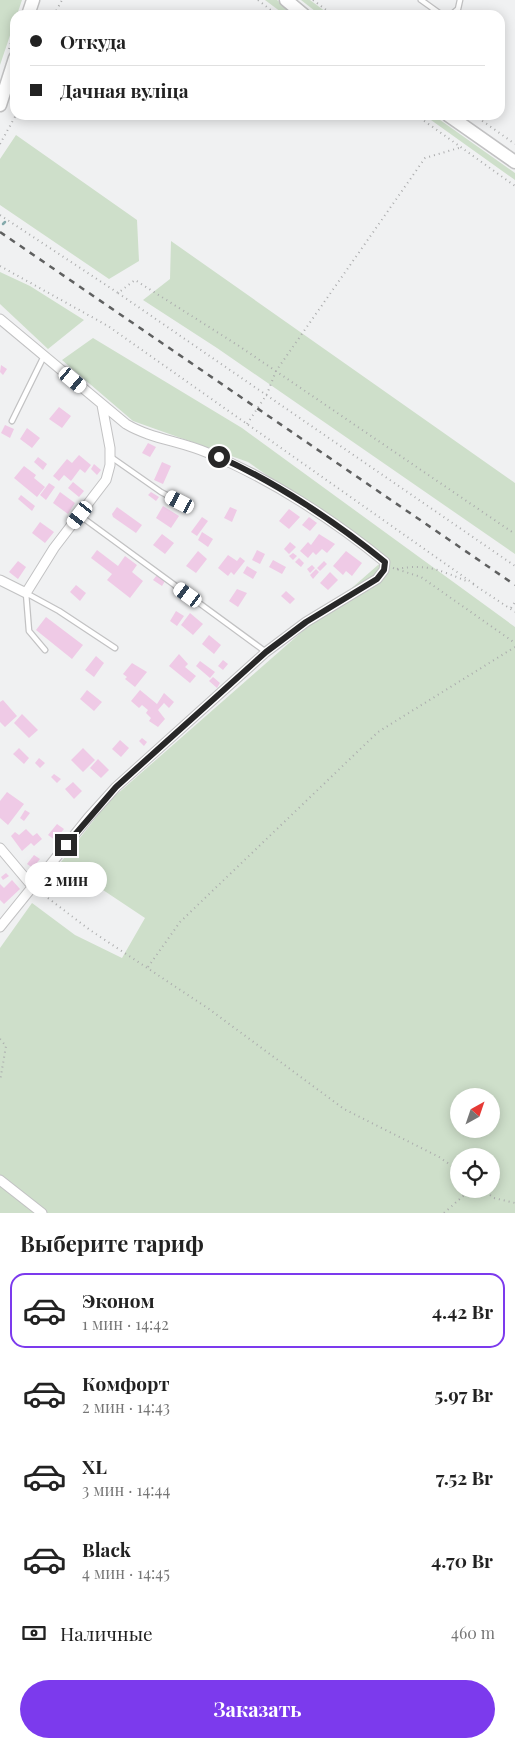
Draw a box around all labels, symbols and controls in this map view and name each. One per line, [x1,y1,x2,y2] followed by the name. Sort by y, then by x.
[60,28,126,54] text: Откуда
[60,77,189,103] text: Дачная вуліца
[56,365,89,395] car
[208,446,230,468] route start
[163,489,196,515] car
[64,499,95,531] car
[171,580,204,610] car
[55,834,77,856] route end
[25,862,107,898] callout: 2 мин
[44,869,88,890] text: 2 мин
[450,1088,500,1138] north arrow
[450,1088,500,1198] map controls
[450,1148,500,1198] button: locate
[20,1228,204,1258] text: Выберите тариф
[82,1287,155,1313] text: Эконом
[22,1288,67,1333] icon: car
[432,1298,493,1324] text: 4.42 Br
[82,1313,169,1334] text: 1 мин · 14:42
[82,1370,170,1396] text: Комфорт
[22,1371,67,1416] icon: car
[435,1381,493,1407] text: 5.97 Br
[82,1396,170,1417] text: 2 мин · 14:43
[82,1453,107,1479] text: XL
[22,1454,67,1499] icon: car
[436,1464,493,1490] text: 7.52 Br
[82,1479,170,1500] text: 3 мин · 14:44
[82,1536,131,1562] text: Black
[22,1537,67,1582] icon: car
[431,1547,493,1573] text: 4.70 Br
[82,1562,170,1583] text: 4 мин · 14:45
[20,1619,48,1647] icon: cash
[60,1620,153,1646] text: Наличные
[451,1622,495,1643] text: 460 m
[20,1680,495,1738] button: Заказать

